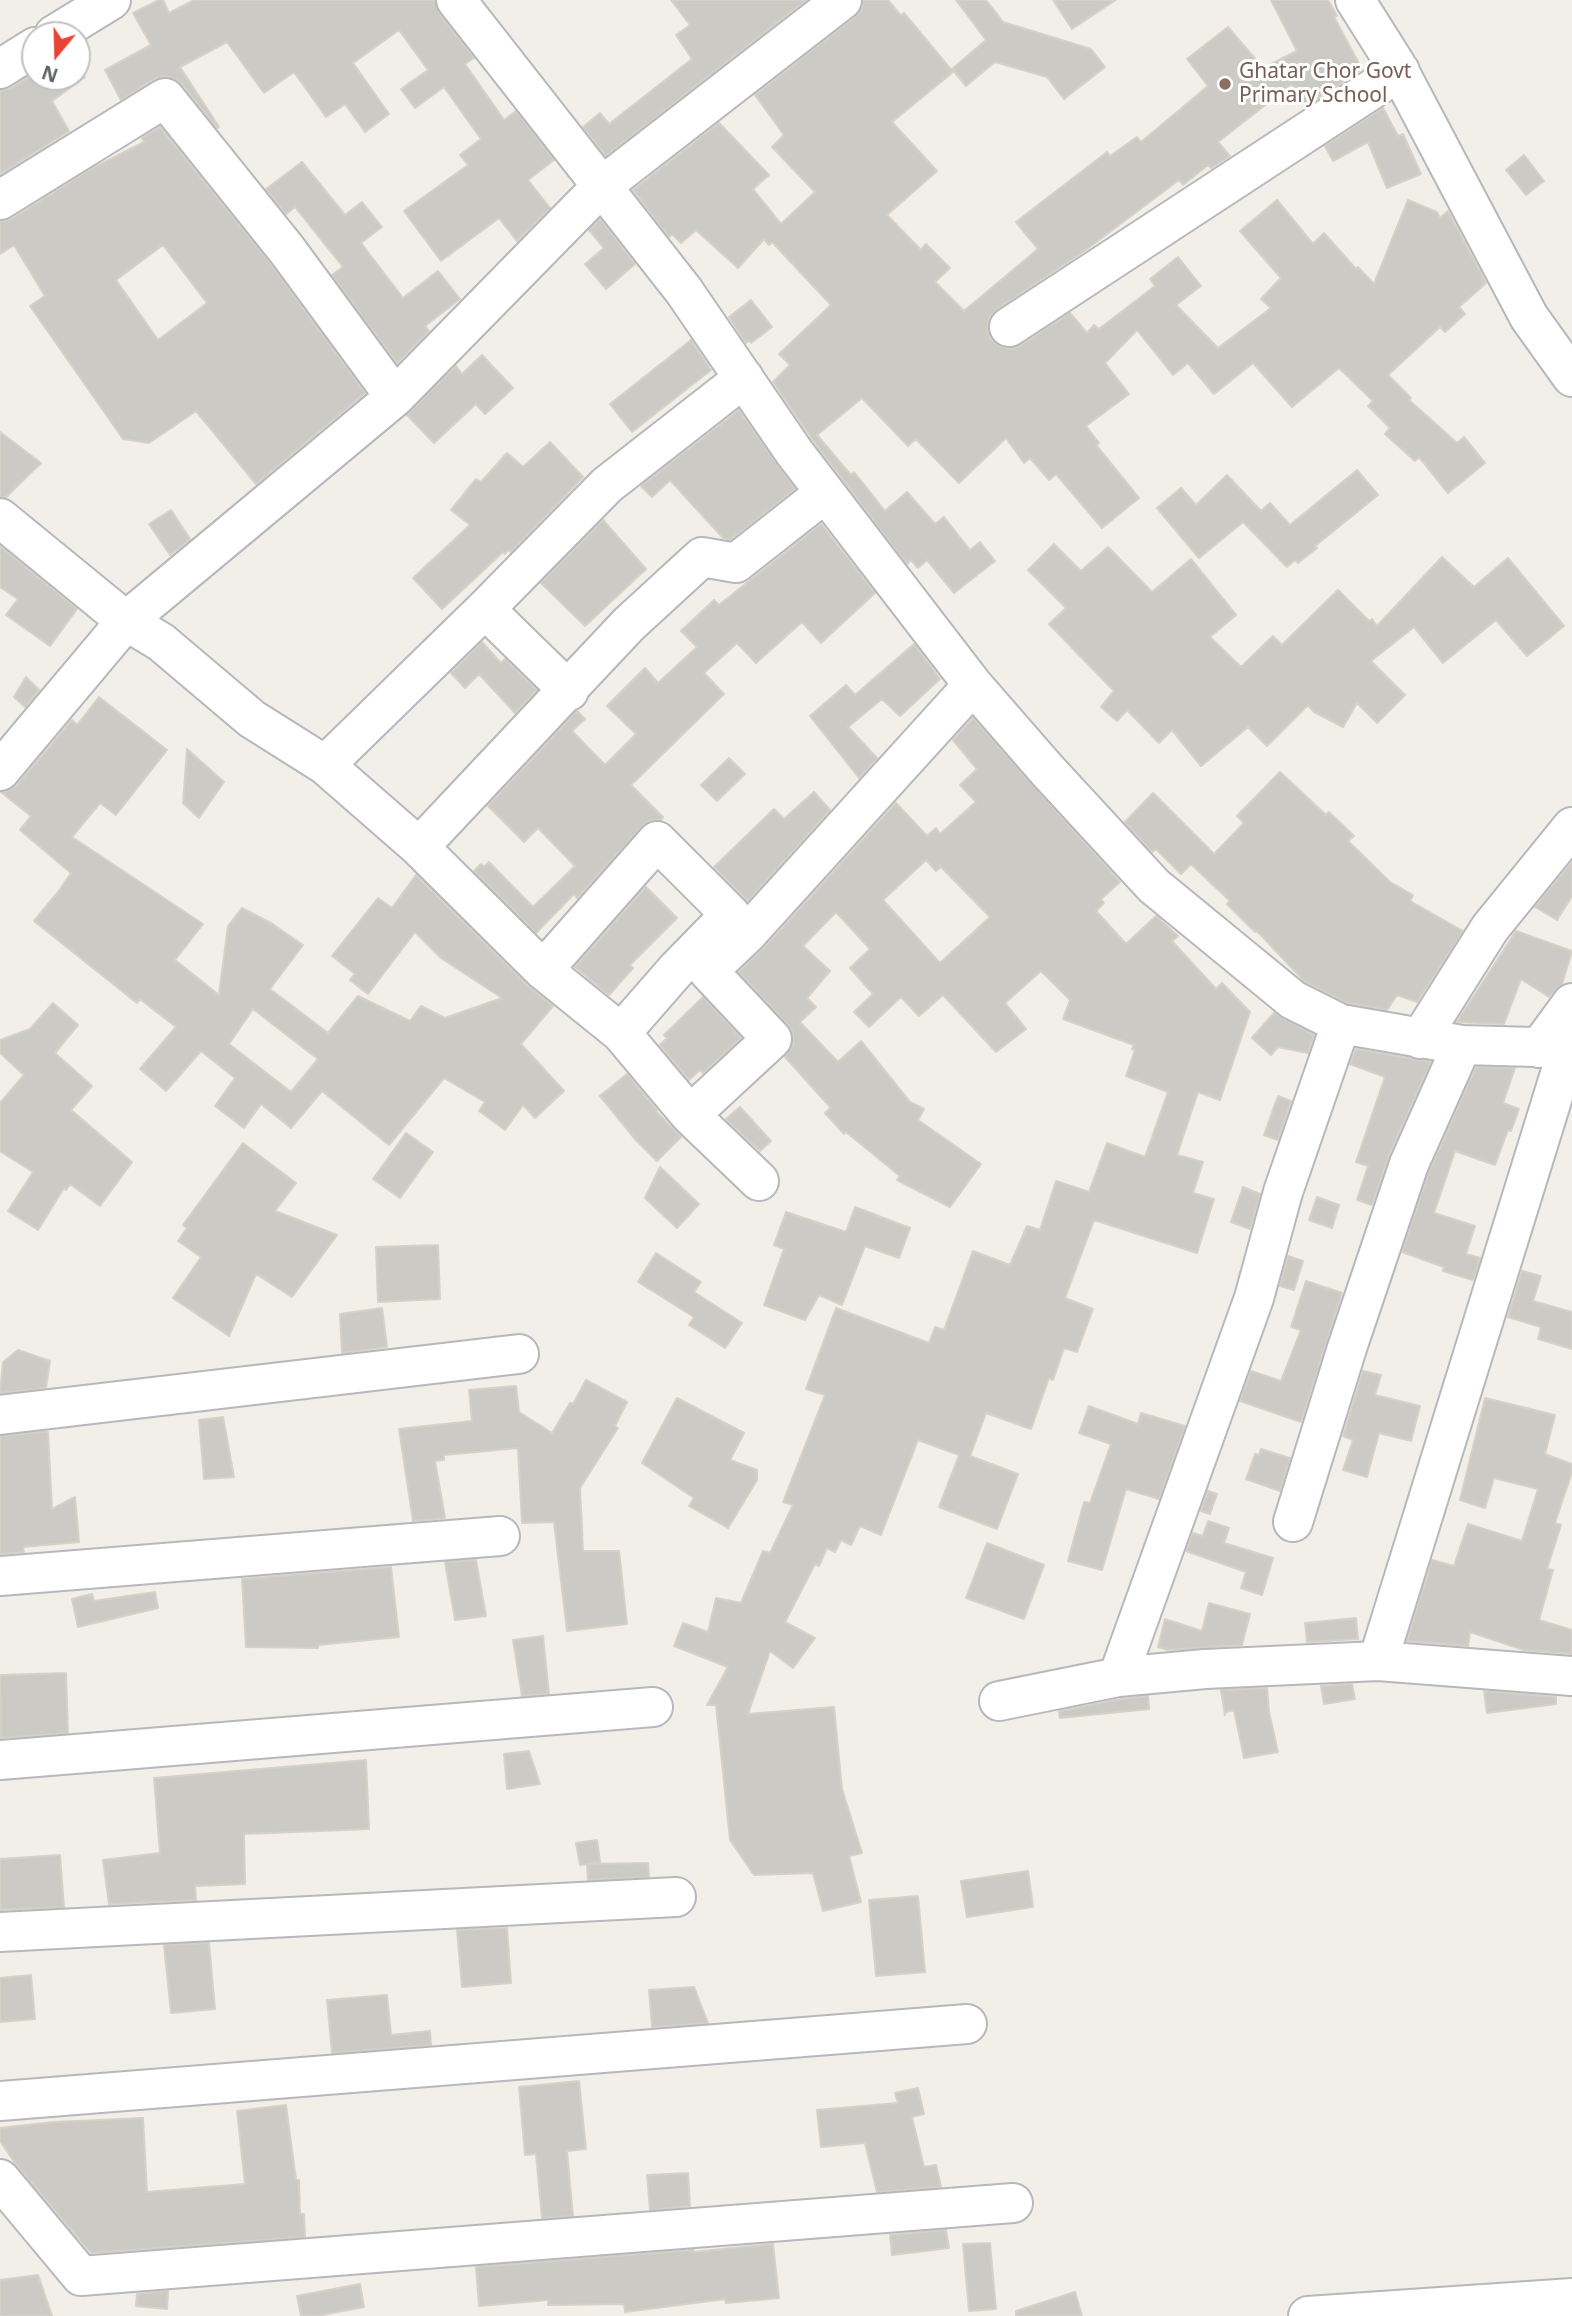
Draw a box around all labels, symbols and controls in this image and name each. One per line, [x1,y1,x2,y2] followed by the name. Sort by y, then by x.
[21,21,91,91] north arrow
[38,59,61,89] text: N
[1239,59,1411,109] place label: Ghatar Chor Govt Primary School
[1217,76,1233,92] marker: Ghatar Chor Govt Primary School

